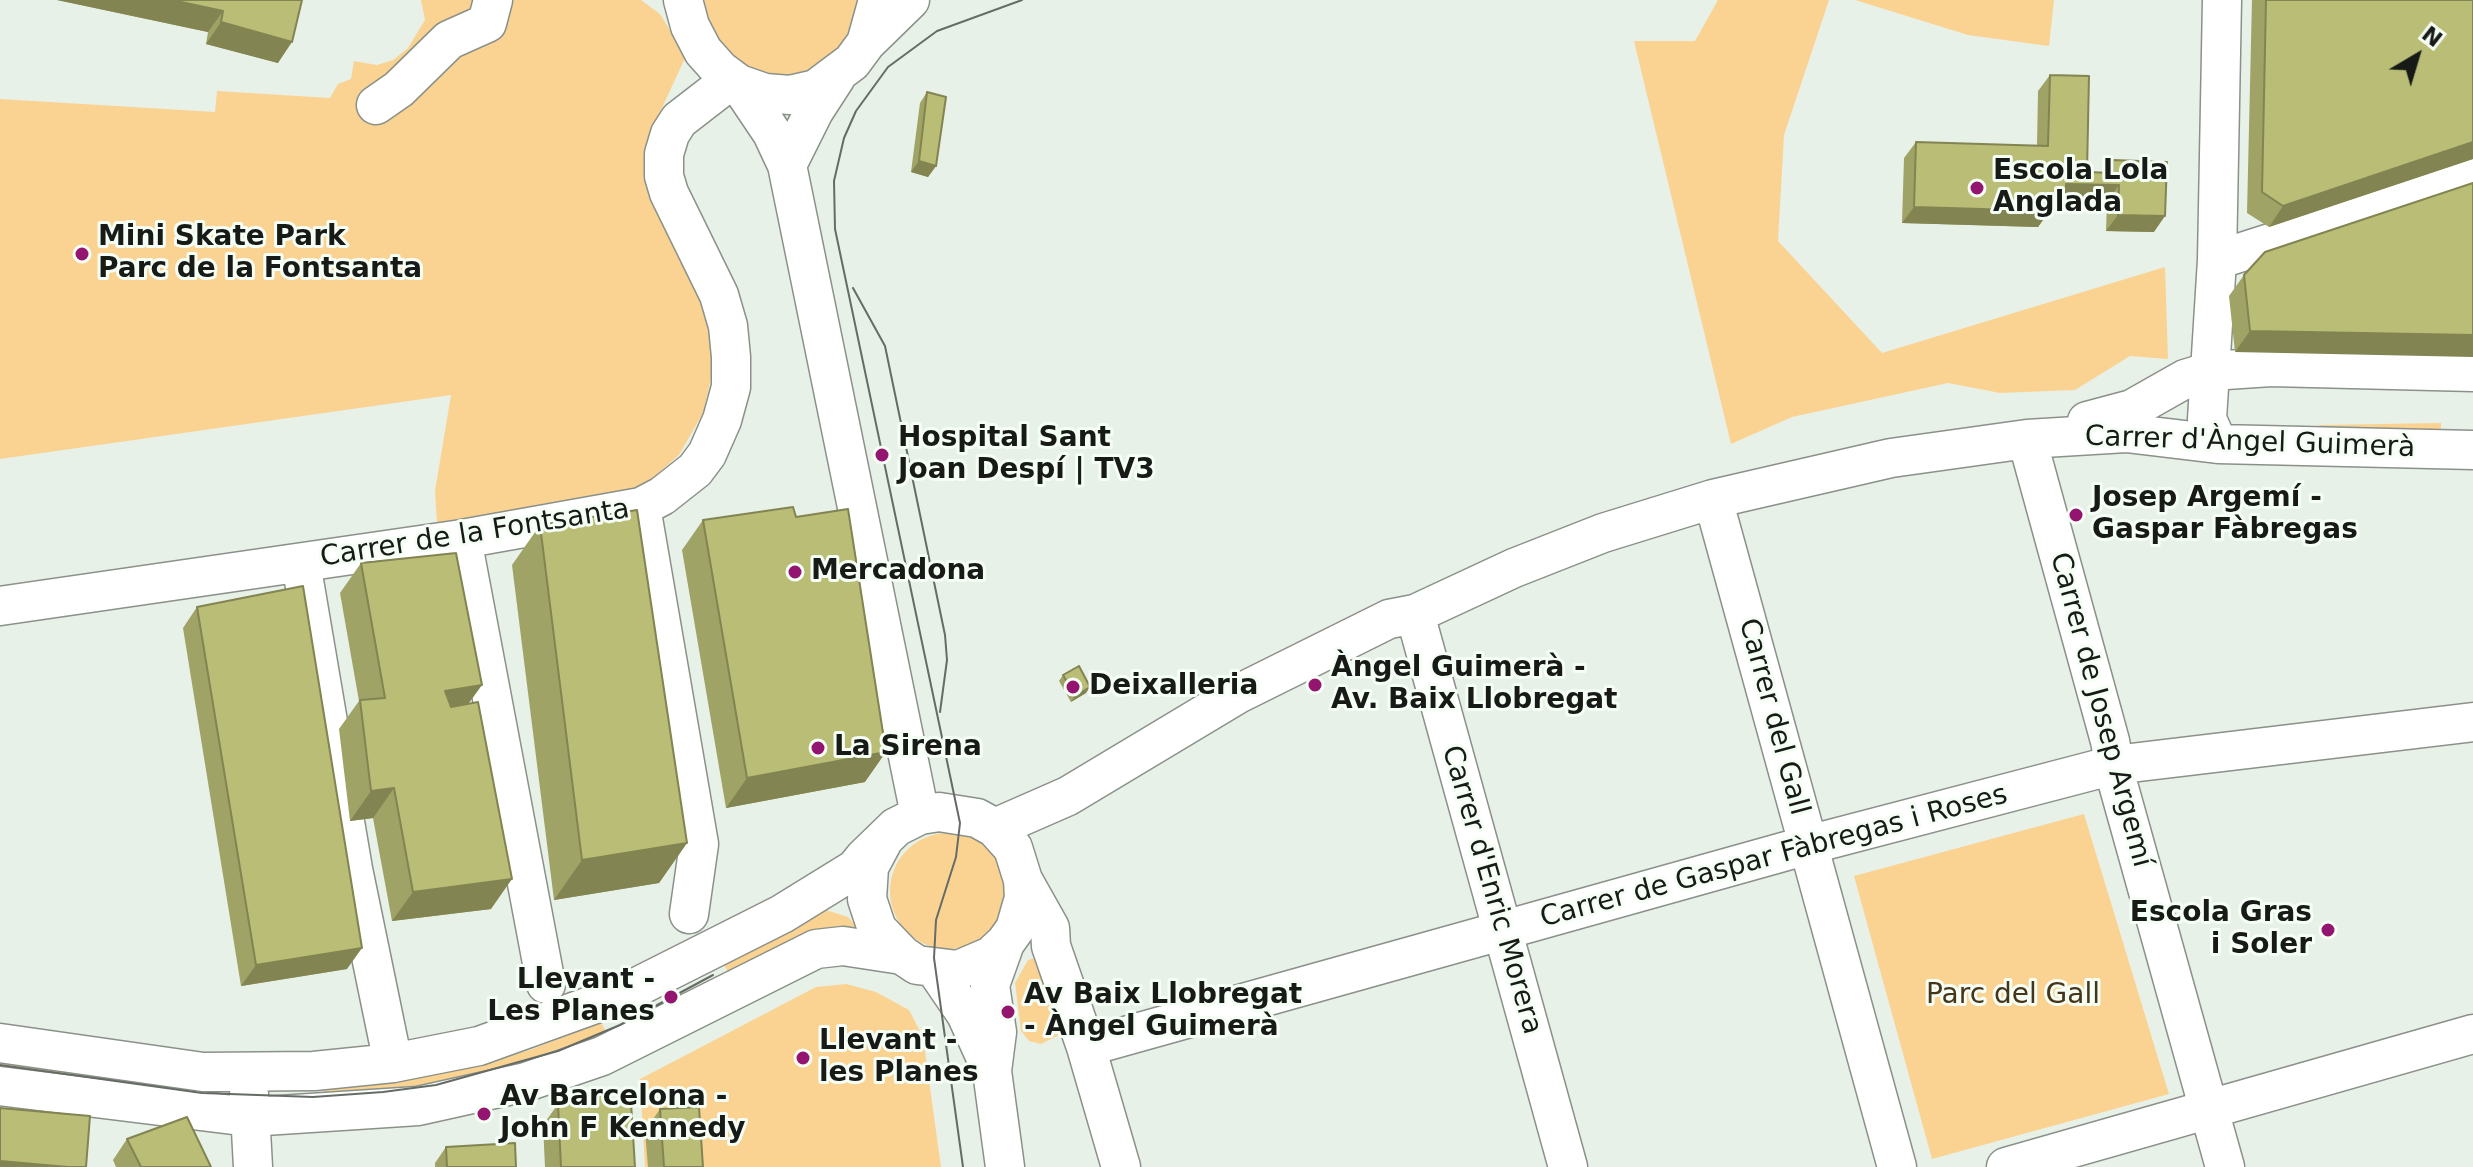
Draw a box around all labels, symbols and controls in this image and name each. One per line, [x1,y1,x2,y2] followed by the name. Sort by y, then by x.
[2377,16,2457,96] north arrow
[2417,21,2447,52] text: N
[1993,155,2168,221] place label: Escola Lola Anglada
[1968,179,1986,197] marker: Escola Lola Anglada
[98,221,422,287] place label: Mini Skate Park Parc de la Fontsanta
[73,245,91,263] marker: Mini Skate Park Parc de la Fontsanta
[2084,420,2416,466] street label: Carrer d'Àngel Guimerà
[898,422,1155,488] place label: Hospital Sant Joan Despí | TV3
[873,446,891,464] marker: Hospital Sant Joan Despí | TV3
[2092,482,2358,548] place label: Josep Argemí - Gaspar Fàbregas
[318,493,632,575] street label: Carrer de la Fontsanta
[2067,506,2085,524] marker: Josep Argemí - Gaspar Fàbregas
[2042,549,2158,871] street label: Carrer de Josep Argemí
[811,555,985,589] place label: Mercadona
[786,563,804,581] marker: Mercadona
[1731,615,1815,819] street label: Carrer del Gall
[1331,652,1618,718] place label: Àngel Guimerà - Av. Baix Llobregat
[1089,670,1258,704] place label: Deixalleria
[1306,676,1324,694] marker: Àngel Guimerà - Av. Baix Llobregat
[1064,678,1082,696] marker: Deixalleria
[834,731,982,765] place label: La Sirena
[809,739,827,757] marker: La Sirena
[1434,742,1548,1038] street label: Carrer d'Enric Morera
[1537,778,2011,936] street label: Carrer de Gaspar Fàbregas i Roses
[2130,897,2312,963] place label: Escola Gras i Soler
[2319,921,2337,939] marker: Escola Gras i Soler
[487,964,655,1030] place label: Llevant - Les Planes
[1024,979,1302,1045] place label: Av Baix Llobregat - Àngel Guimerà
[1926,979,2100,1013] park label: Parc del Gall
[662,988,680,1006] marker: Llevant - Les Planes
[999,1003,1017,1021] marker: Av Baix Llobregat - Àngel Guimerà
[819,1025,979,1091] place label: Llevant - les Planes
[794,1049,812,1067] marker: Llevant - les Planes
[500,1081,745,1147] place label: Av Barcelona - John F Kennedy
[475,1105,493,1123] marker: Av Barcelona - John F Kennedy

